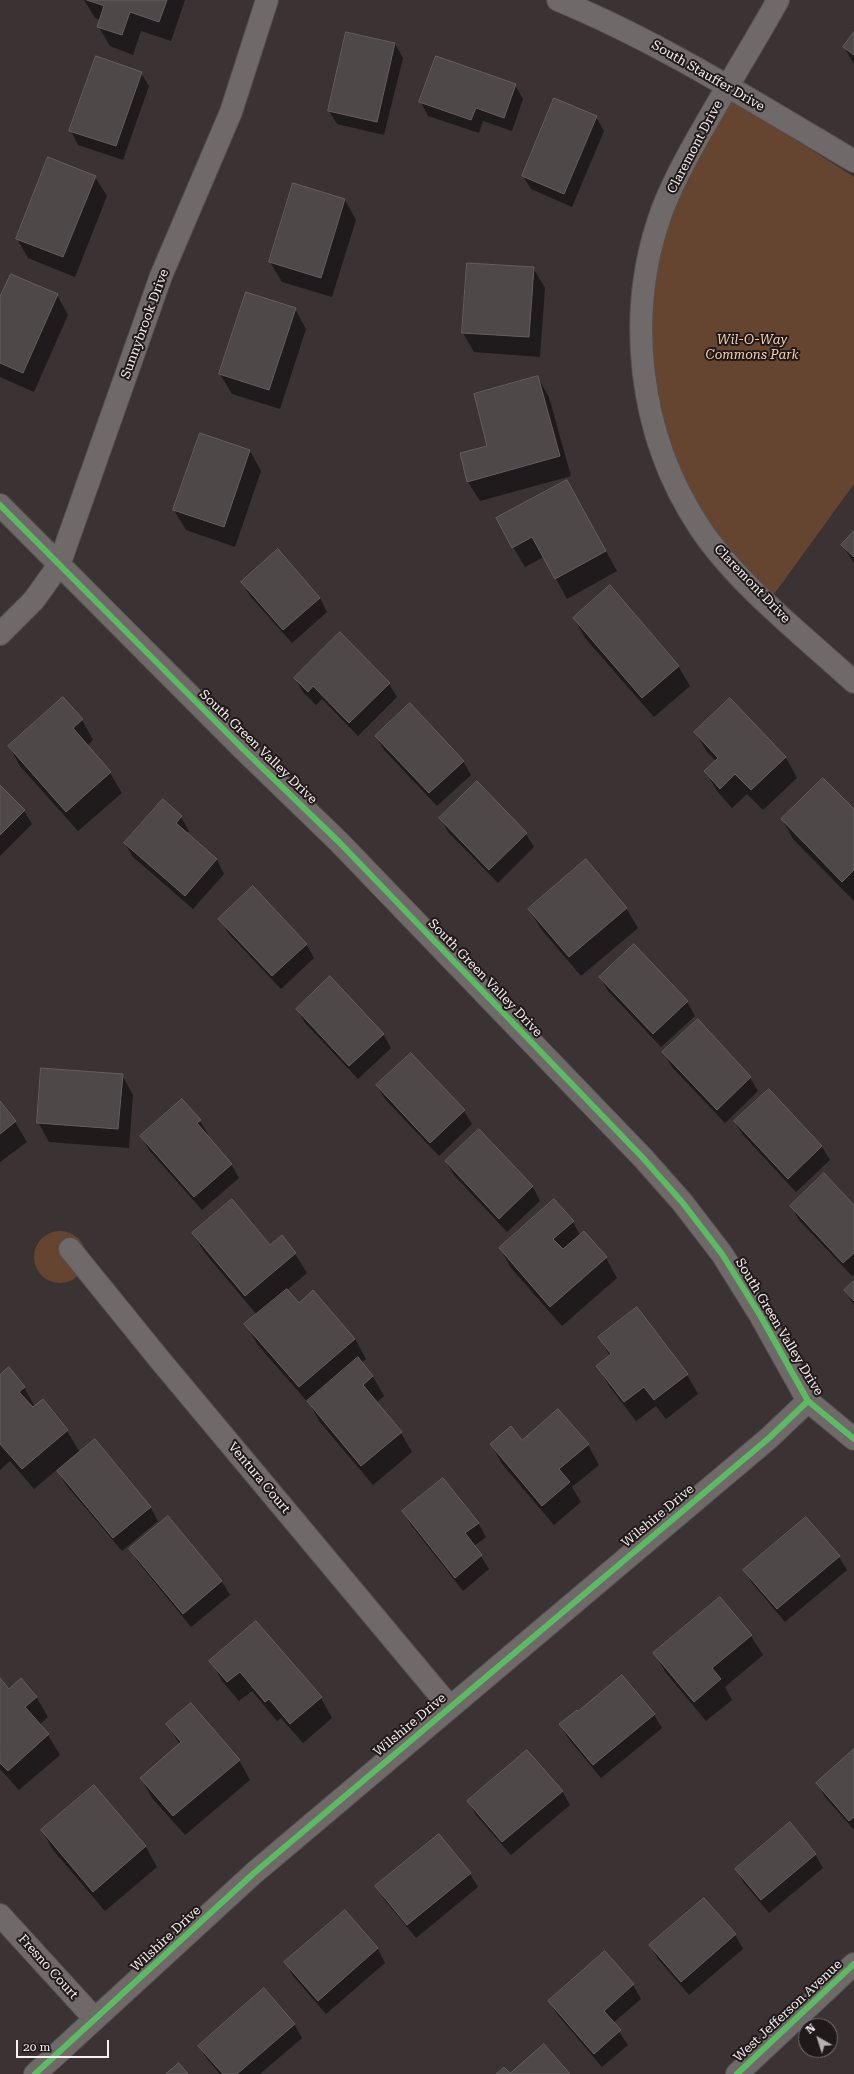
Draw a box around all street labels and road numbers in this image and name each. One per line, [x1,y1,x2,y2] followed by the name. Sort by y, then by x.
[649,37,767,115] street label: South Stauffer Drive
[664,98,726,196] street label: Claremont Drive
[118,267,172,381] street label: Sunnybrook Drive
[711,542,793,626] street label: Claremont Drive
[196,687,320,807] street label: South Green Valley Drive
[425,916,545,1040] street label: South Green Valley Drive
[732,1255,826,1399] street label: South Green Valley Drive
[225,1439,293,1517] street label: Ventura Court
[619,1481,697,1551] street label: Wilshire Drive
[371,1690,449,1760] street label: Wilshire Drive
[128,1903,204,1975] street label: Wilshire Drive
[15,1931,81,2003] street label: Fresno Court
[731,1957,845,2065] street label: West Jefferson Avenue

